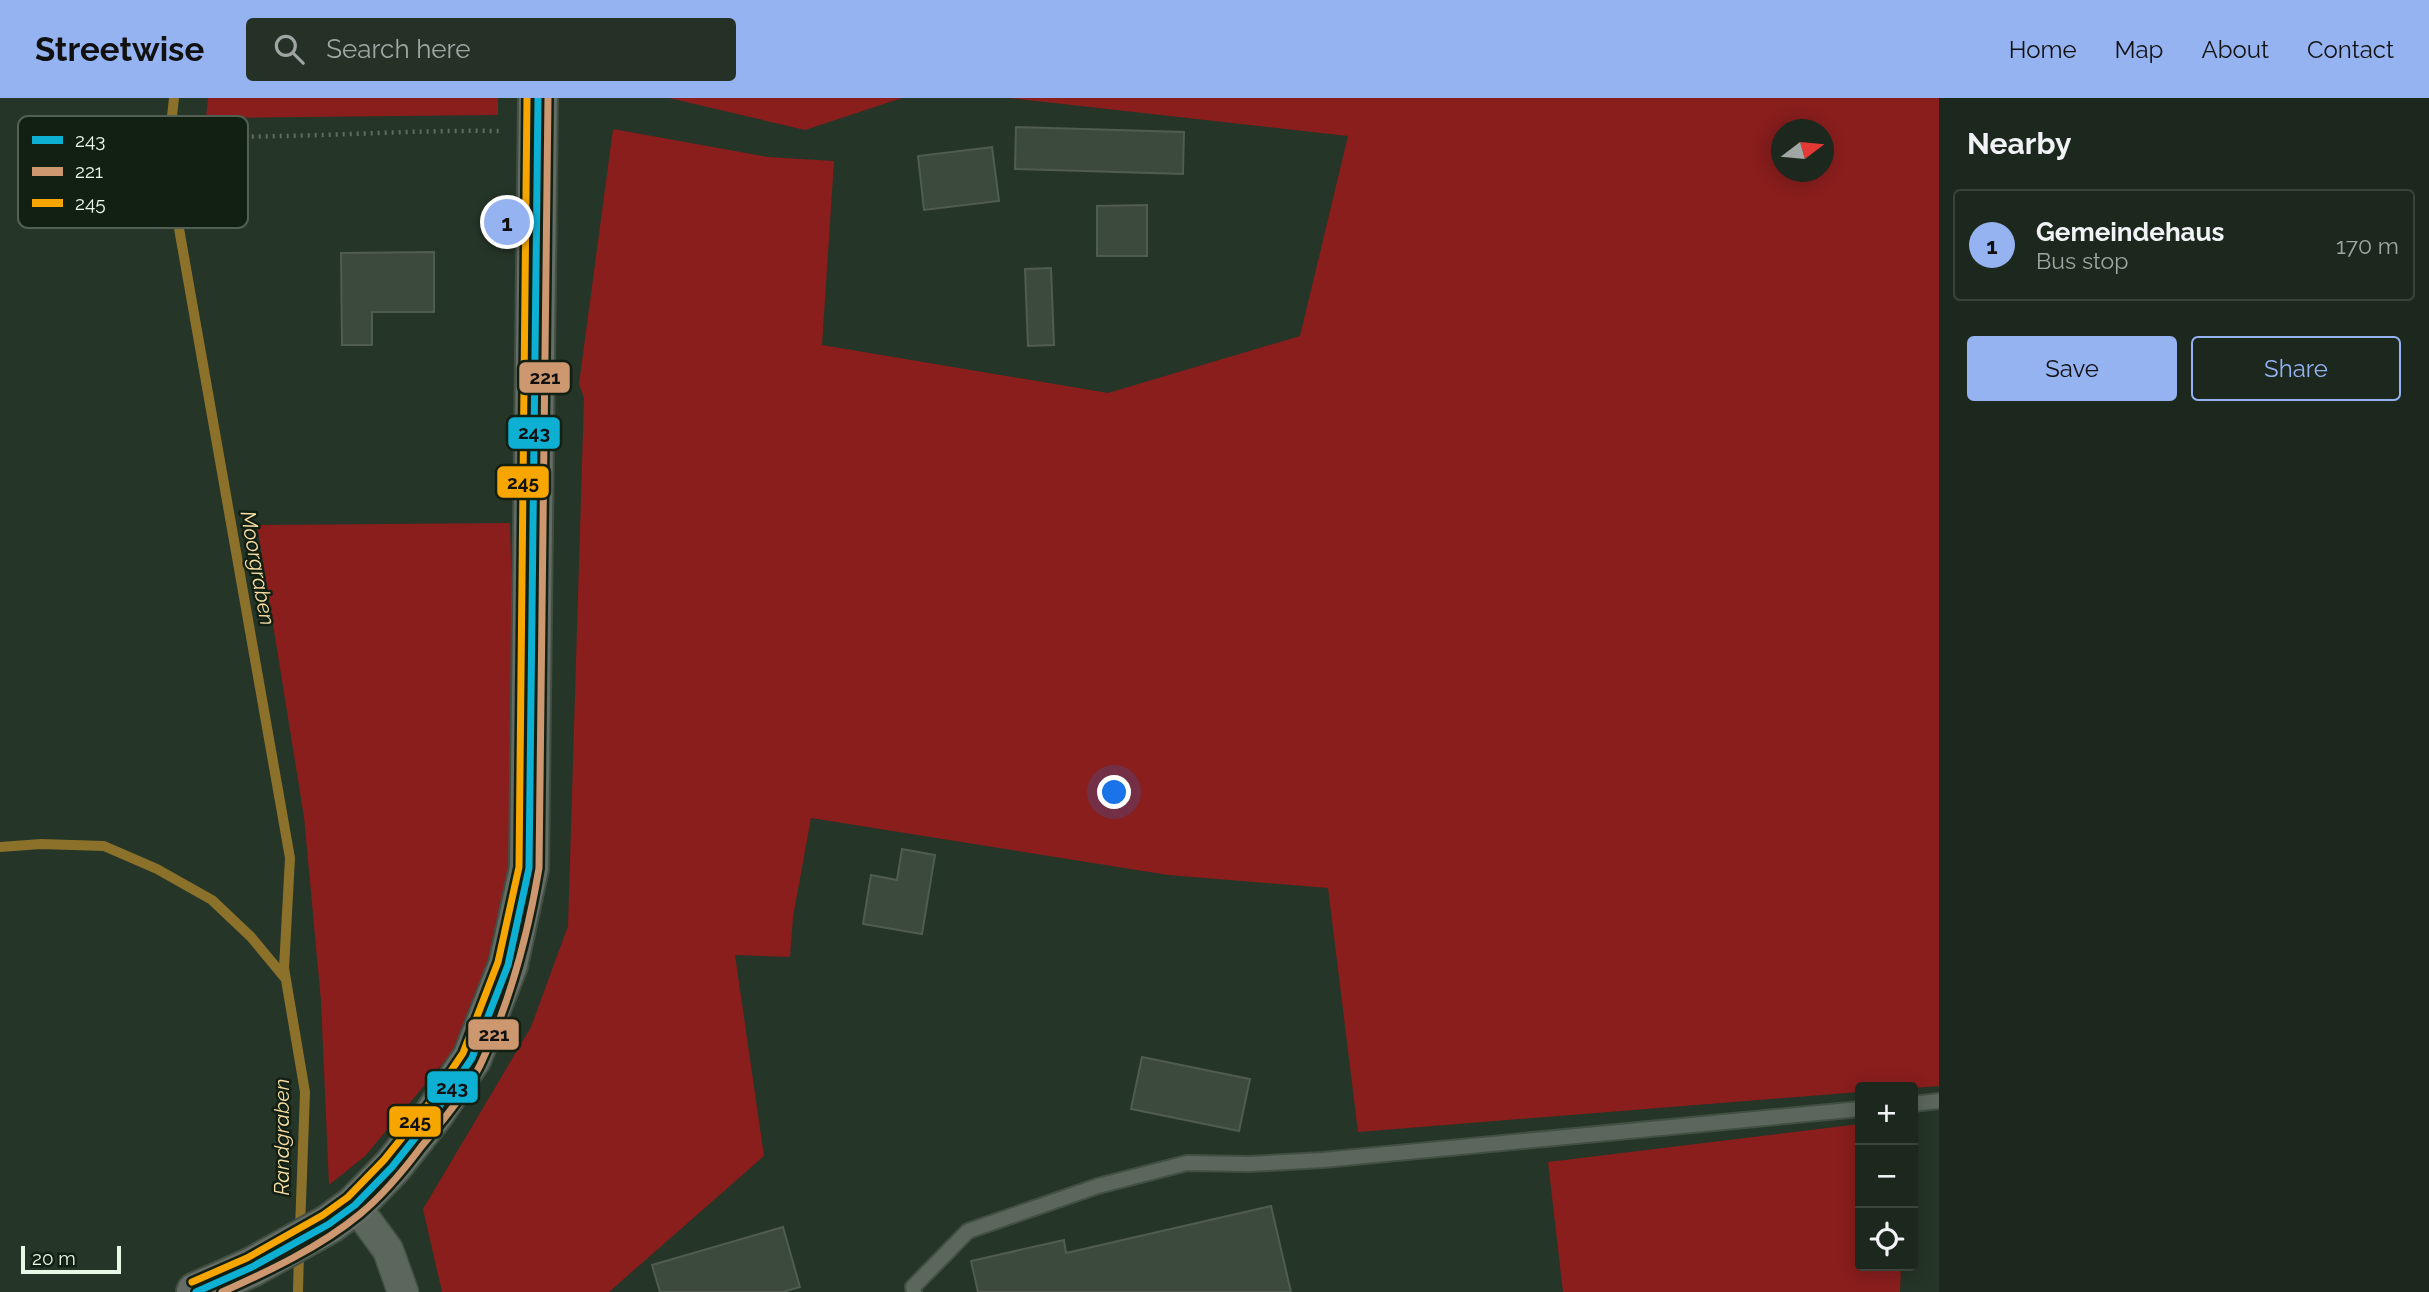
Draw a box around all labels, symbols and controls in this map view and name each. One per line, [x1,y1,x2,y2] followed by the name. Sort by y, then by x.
[246,18,736,81] search box
[35,30,204,69] text: Streetwise
[270,30,308,68] icon: search
[326,34,471,64] text: Search here
[2009,35,2077,64] text: Home
[2115,35,2163,64] text: Map
[2201,35,2269,64] text: About
[2307,35,2394,64] text: Contact
[18,116,248,228] legend
[1771,119,1834,182] north arrow
[1967,126,2071,161] text: Nearby
[75,129,105,151] text: 243
[75,160,103,182] text: 221
[75,192,106,214] text: 245
[484,196,530,248] pin: 1
[2036,217,2224,247] text: Gemeindehaus
[1986,232,1998,259] text: 1
[2336,232,2399,259] text: 170 m
[2036,247,2128,274] text: Bus stop
[1967,336,2177,401] button: Save
[2191,336,2401,401] button: Share
[518,361,571,394] line badge: 221
[530,366,560,388] text: 221
[507,416,561,450] line badge: 243
[518,421,550,443] text: 243
[496,465,550,499] line badge: 245
[507,471,539,493] text: 245
[236,509,280,627] water label: Moorgraben
[1097,775,1131,809] your location
[467,1018,520,1051] line badge: 221
[479,1023,509,1045] text: 221
[426,1070,479,1104] line badge: 243
[436,1076,468,1098] text: 243
[269,1078,294,1196] water label: Randgraben
[1855,1082,1918,1271] map controls
[1855,1082,1918,1145] button: +
[388,1105,442,1138] line badge: 245
[399,1110,431,1132] text: 245
[1855,1145,1918,1208] button: −
[1855,1208,1918,1271] button: locate
[21,1243,121,1275] scale bar
[32,1247,76,1269] text: 20 m

